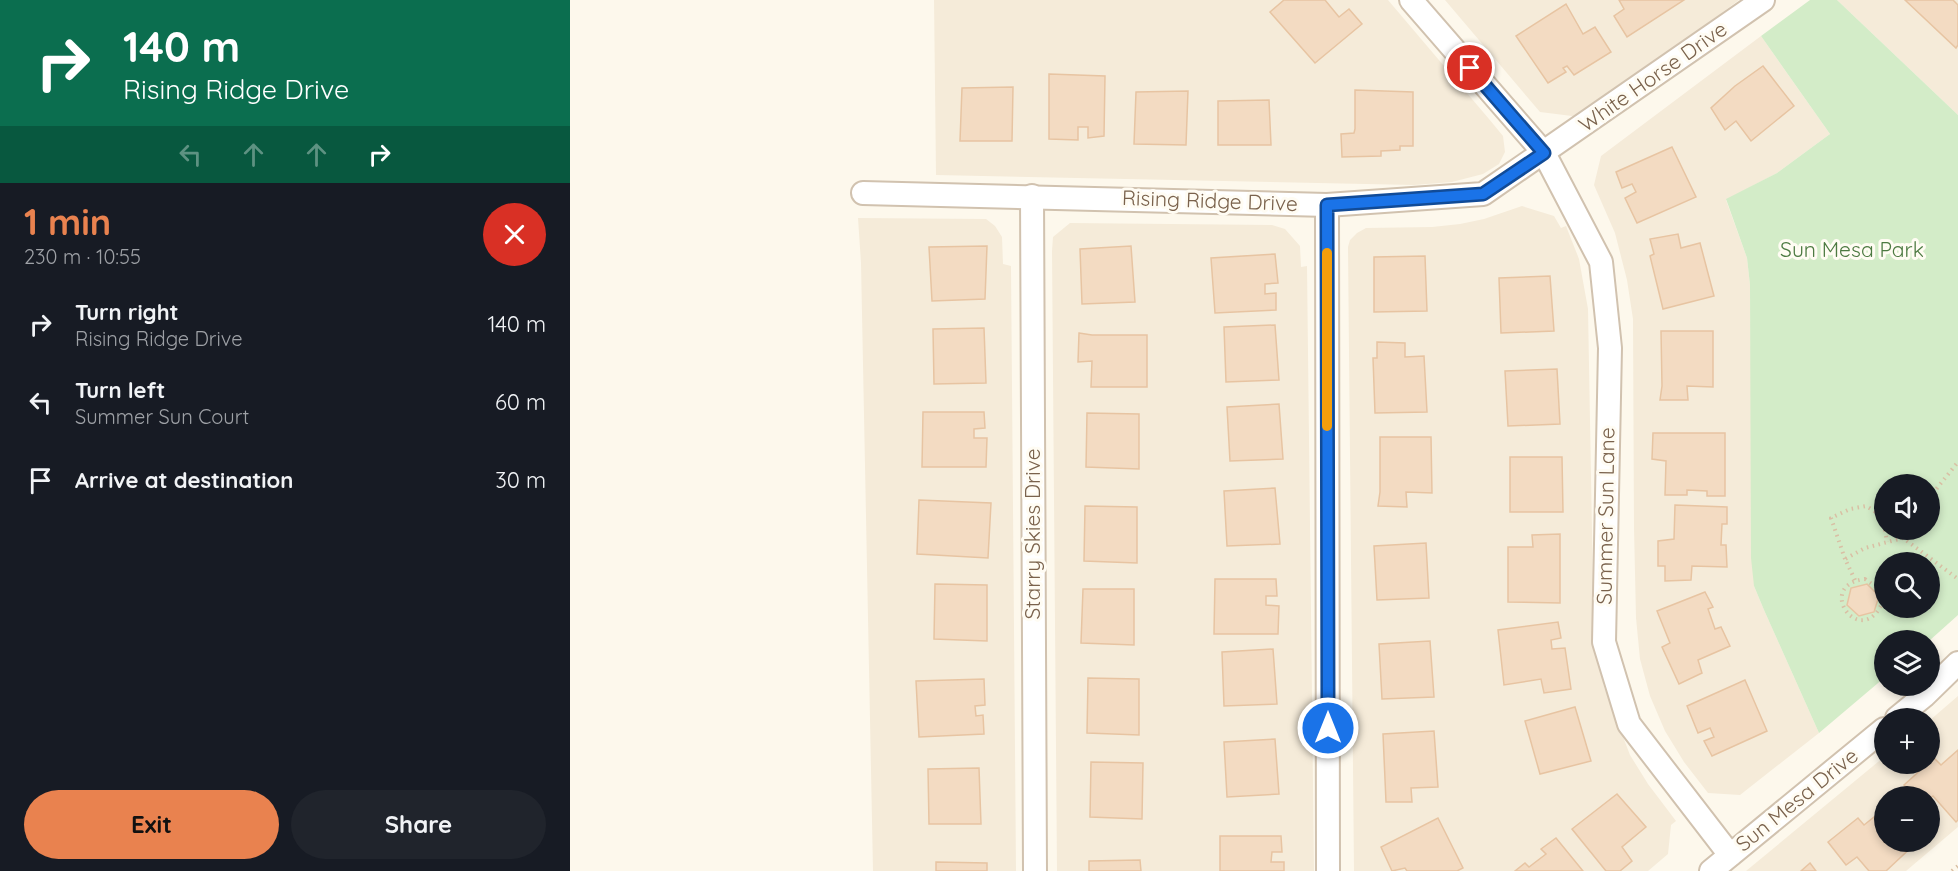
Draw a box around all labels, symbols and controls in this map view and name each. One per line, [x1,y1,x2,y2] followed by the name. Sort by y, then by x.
[1573,15,1732,137] street label: White Horse Drive
[123,20,240,73] text: 140 m
[24,24,102,102] icon: right
[1444,42,1495,93] pin
[1453,51,1486,84] icon: arrive
[123,72,349,106] text: Rising Ridge Drive
[174,138,207,171] icon: left
[237,138,270,171] icon: ahead
[300,138,333,171] icon: ahead
[363,138,396,171] icon: right
[1122,184,1298,216] street label: Rising Ridge Drive
[24,199,111,244] text: 1 min
[483,203,546,266] button: close
[1780,236,1924,262] park label: Sun Mesa Park
[24,244,141,269] text: 230 m · 10:55
[75,298,179,326] text: Turn right
[24,308,57,341] icon: right
[487,310,546,338] text: 140 m
[75,326,243,351] text: Rising Ridge Drive
[75,376,165,404] text: Turn left
[24,386,57,419] icon: left
[495,388,546,416] text: 60 m
[75,404,249,429] text: Summer Sun Court
[1590,427,1620,605] street label: Summer Sun Lane
[1019,448,1045,620] street label: Starry Skies Drive
[24,464,57,497] icon: arrive
[75,466,293,494] text: Arrive at destination
[495,466,546,494] text: 30 m
[1874,474,1940,852] map controls
[1874,474,1940,540] button: sound
[1874,552,1940,618] button: search
[1874,630,1940,696] button: layers
[1296,696,1360,760] position arrow
[1874,708,1940,774] button: +
[1730,742,1863,856] street label: Sun Mesa Drive
[1874,786,1940,852] button: −
[24,790,279,859] button: Exit
[291,790,546,859] button: Share

